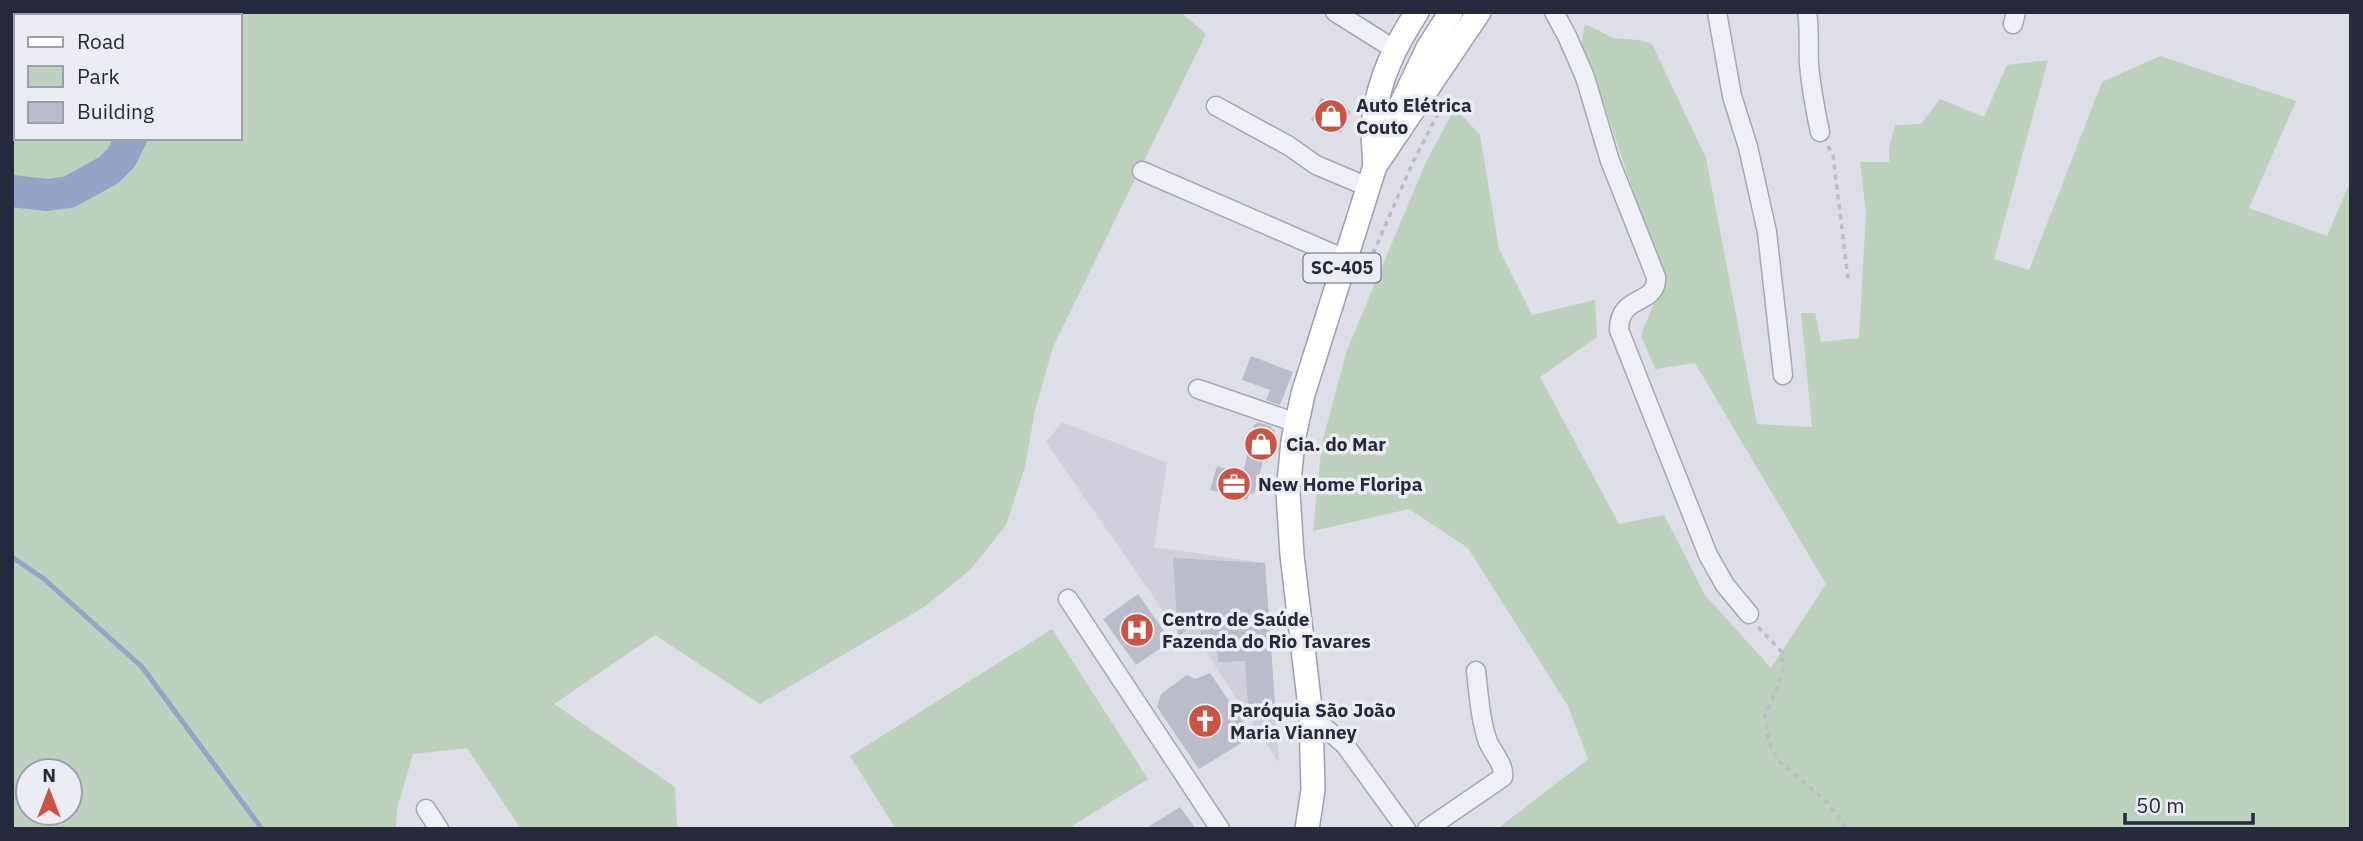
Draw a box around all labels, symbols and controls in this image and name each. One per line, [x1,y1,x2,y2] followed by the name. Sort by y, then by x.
[14,14,242,140] legend
[77,27,125,55] text: Road
[77,62,120,90] text: Park
[1356,93,1472,139] place label: Auto Elétrica Couto
[77,97,154,125] text: Building
[1312,97,1350,135] shop icon: Auto Elétrica Couto
[1304,254,1380,282] road number: SC-405
[1242,425,1280,463] shop icon: Cia. do Mar
[1286,432,1386,456] place label: Cia. do Mar
[1215,465,1253,503] office icon: New Home Floripa
[1258,472,1423,496] place label: New Home Floripa
[1162,607,1371,653] place label: Centro de Saúde Fazenda do Rio Tavares
[1118,611,1156,649] hospital icon: Centro de Saúde Fazenda do Rio Tavares
[1230,698,1396,744] place label: Paróquia São João Maria Vianney
[1186,702,1224,740] church icon: Paróquia São João Maria Vianney
[14,757,84,827] north arrow
[42,763,56,787] text: N
[2125,782,2253,826] scale bar
[2136,791,2185,819] text: 50 m

